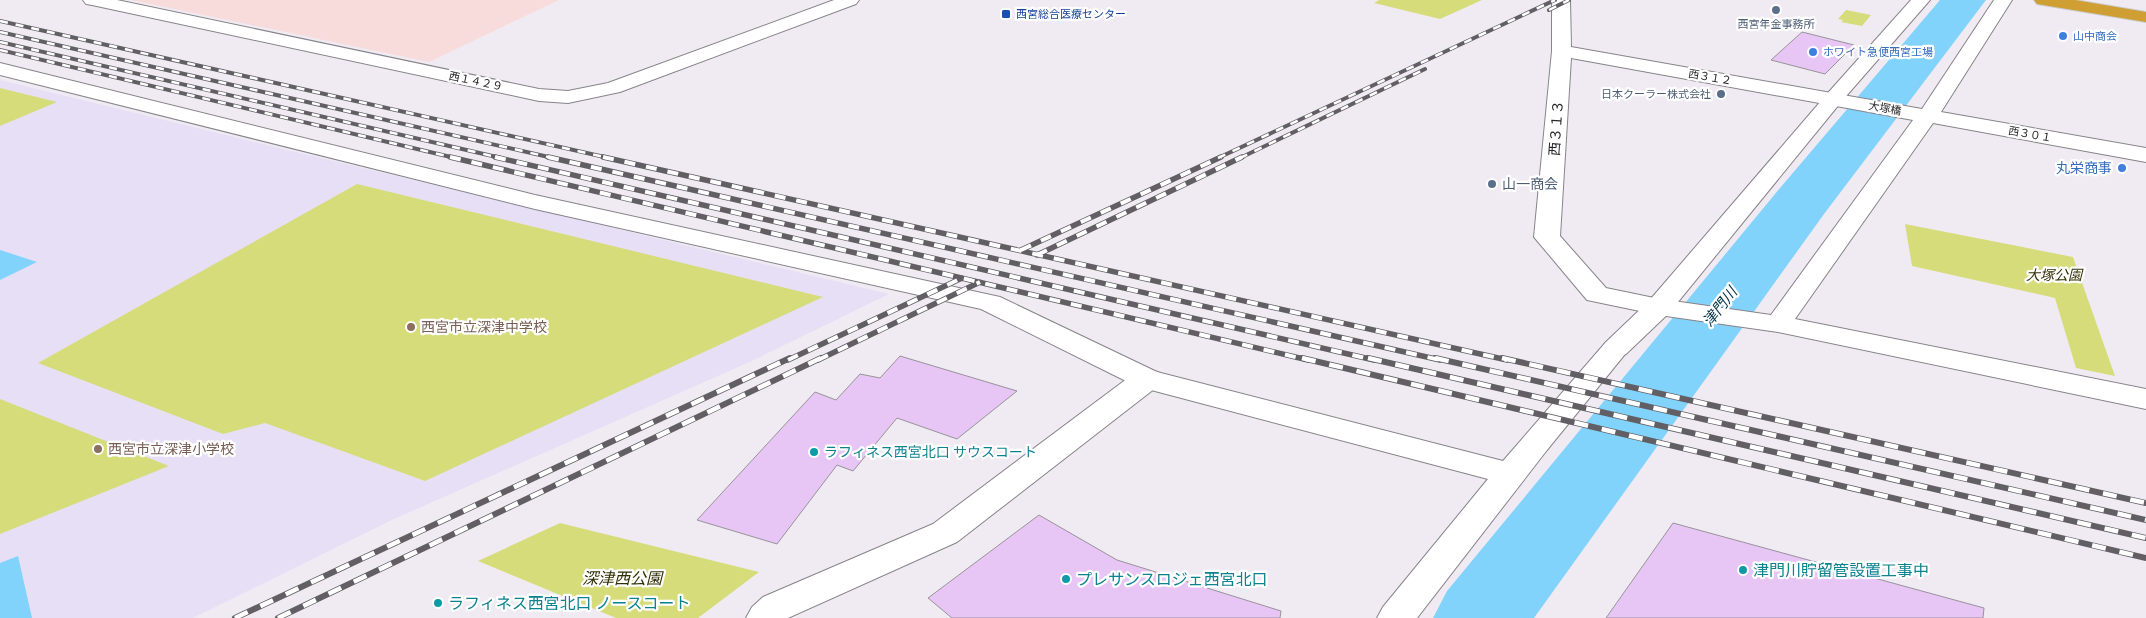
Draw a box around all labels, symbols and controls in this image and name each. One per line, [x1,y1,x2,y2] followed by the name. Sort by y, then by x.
[1770,4,1782,16] marker: 西宮年金事務所
[1016,7,1126,22] place label: 西宮総合医療センター
[1000,8,1012,20] marker: 西宮総合医療センター
[1738,17,1815,32] place label: 西宮年金事務所
[2073,29,2117,44] place label: 山中商会
[2057,30,2069,42] marker: 山中商会
[1823,45,1933,60] place label: ホワイト急便西宮工場
[1807,46,1819,58] marker: ホワイト急便西宮工場
[1687,66,1733,89] street label: 西３１２
[447,68,504,95] street label: 西１４２９
[1601,87,1711,102] place label: 日本クーラー株式会社
[1715,88,1727,100] marker: 日本クーラー株式会社
[1867,98,1902,119] street label: 大塚橋
[1544,99,1568,157] street label: 西３１３
[2007,123,2053,146] street label: 西３０１
[2056,158,2112,178] place label: 丸栄商事
[2116,162,2128,174] marker: 丸栄商事
[1502,174,1558,194] place label: 山一商会
[1486,178,1498,190] marker: 山一商会
[2026,265,2084,285] park label: 大塚公園
[1697,281,1743,331] water label: 津門川
[421,317,547,337] place label: 西宮市立深津中学校
[405,321,417,333] marker: 西宮市立深津中学校
[108,439,234,459] place label: 西宮市立深津小学校
[824,442,1037,462] place label: ラフィネス西宮北口 サウスコート
[92,443,104,455] marker: 西宮市立深津小学校
[808,446,820,458] marker: ラフィネス西宮北口 サウスコート
[1753,559,1929,581] place label: 津門川貯留管設置工事中
[1737,564,1749,576] marker: 津門川貯留管設置工事中
[582,567,664,589] park label: 深津西公園
[1076,568,1268,590] place label: プレサンスロジェ西宮北口
[1060,573,1072,585] marker: プレサンスロジェ西宮北口
[448,592,691,614] place label: ラフィネス西宮北口 ノースコート
[432,597,444,609] marker: ラフィネス西宮北口 ノースコート

